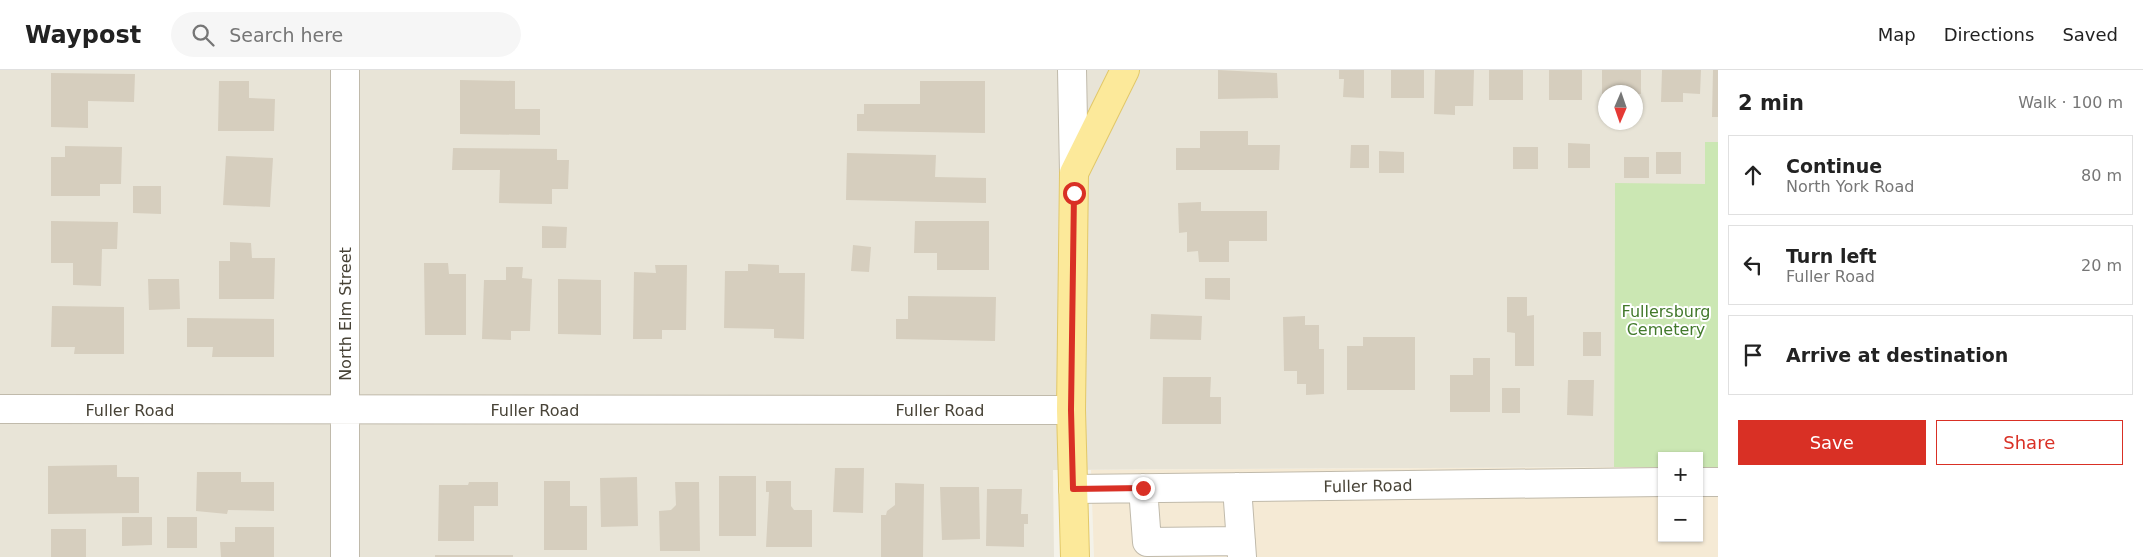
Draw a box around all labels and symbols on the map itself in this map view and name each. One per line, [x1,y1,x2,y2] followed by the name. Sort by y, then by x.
[1598,85,1643,130] north arrow
[1063,182,1086,205] route start
[336,247,355,381] street label: North Elm Street
[1622,302,1710,339] park label: Fullersburg Cemetery
[85,401,175,420] street label: Fuller Road
[490,401,580,420] street label: Fuller Road
[895,401,985,420] street label: Fuller Road
[1323,476,1413,496] street label: Fuller Road
[1132,477,1155,500] route end

